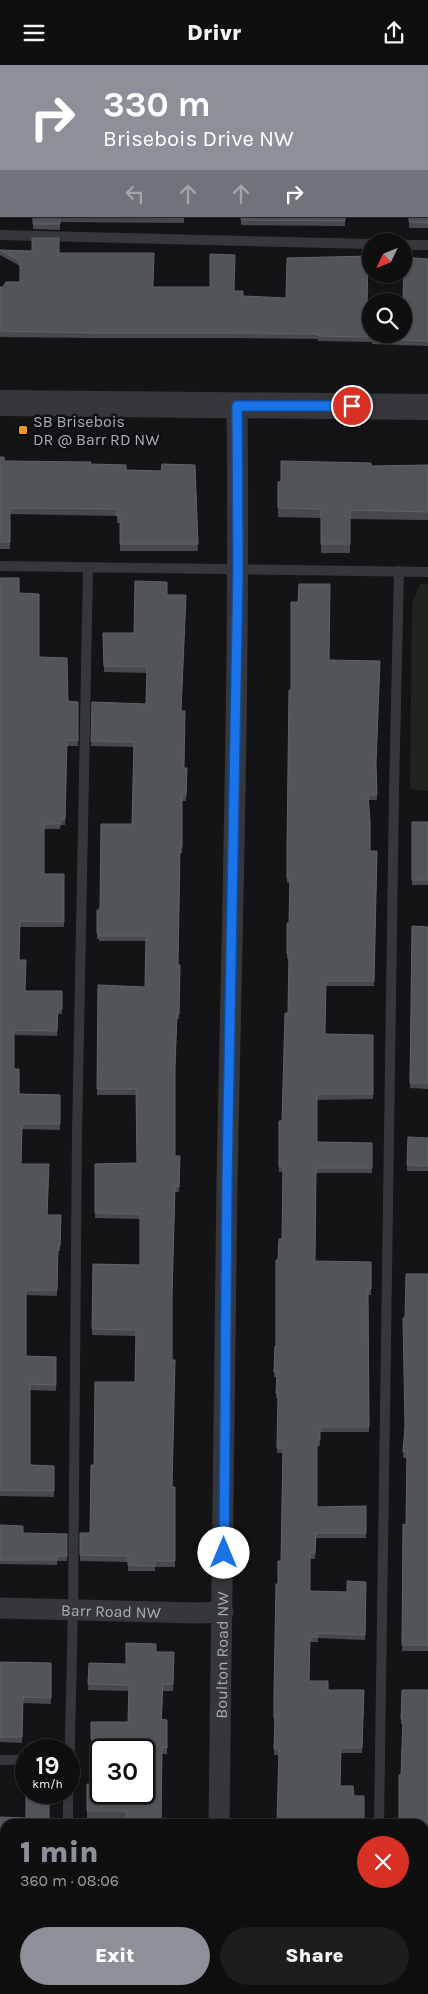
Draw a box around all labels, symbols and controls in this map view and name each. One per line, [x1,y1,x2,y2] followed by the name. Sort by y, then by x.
[20,19,48,47] icon: menu
[380,19,408,47] icon: share
[187,20,241,46] text: Drivr
[103,84,211,125] text: 330 m
[20,85,85,150] icon: right
[103,126,294,152] text: Brisebois Drive NW
[121,180,149,208] icon: left
[174,180,202,208] icon: ahead
[227,180,255,208] icon: ahead
[280,180,308,208] icon: right
[362,233,412,283] north arrow
[362,233,412,343] map controls
[362,293,412,343] button: search
[331,385,373,427] pin
[338,392,366,420] icon: arrive
[33,412,160,449] place label: SB Brisebois DR @ Barr RD NW
[17,424,29,436] marker: SB Brisebois DR @ Barr RD NW
[197,1526,249,1578] position arrow
[212,1591,232,1719] street label: Boulton Road NW
[61,1601,162,1622] street label: Barr Road NW
[90,1739,155,1804] speed limit sign: 30
[35,1751,60,1780] text: 19
[32,1777,63,1791] text: km/h
[20,1834,99,1870] text: 1 min
[357,1836,409,1888] button: close
[20,1871,119,1890] text: 360 m · 08:06
[20,1927,210,1985] button: Exit
[220,1927,409,1985] button: Share

